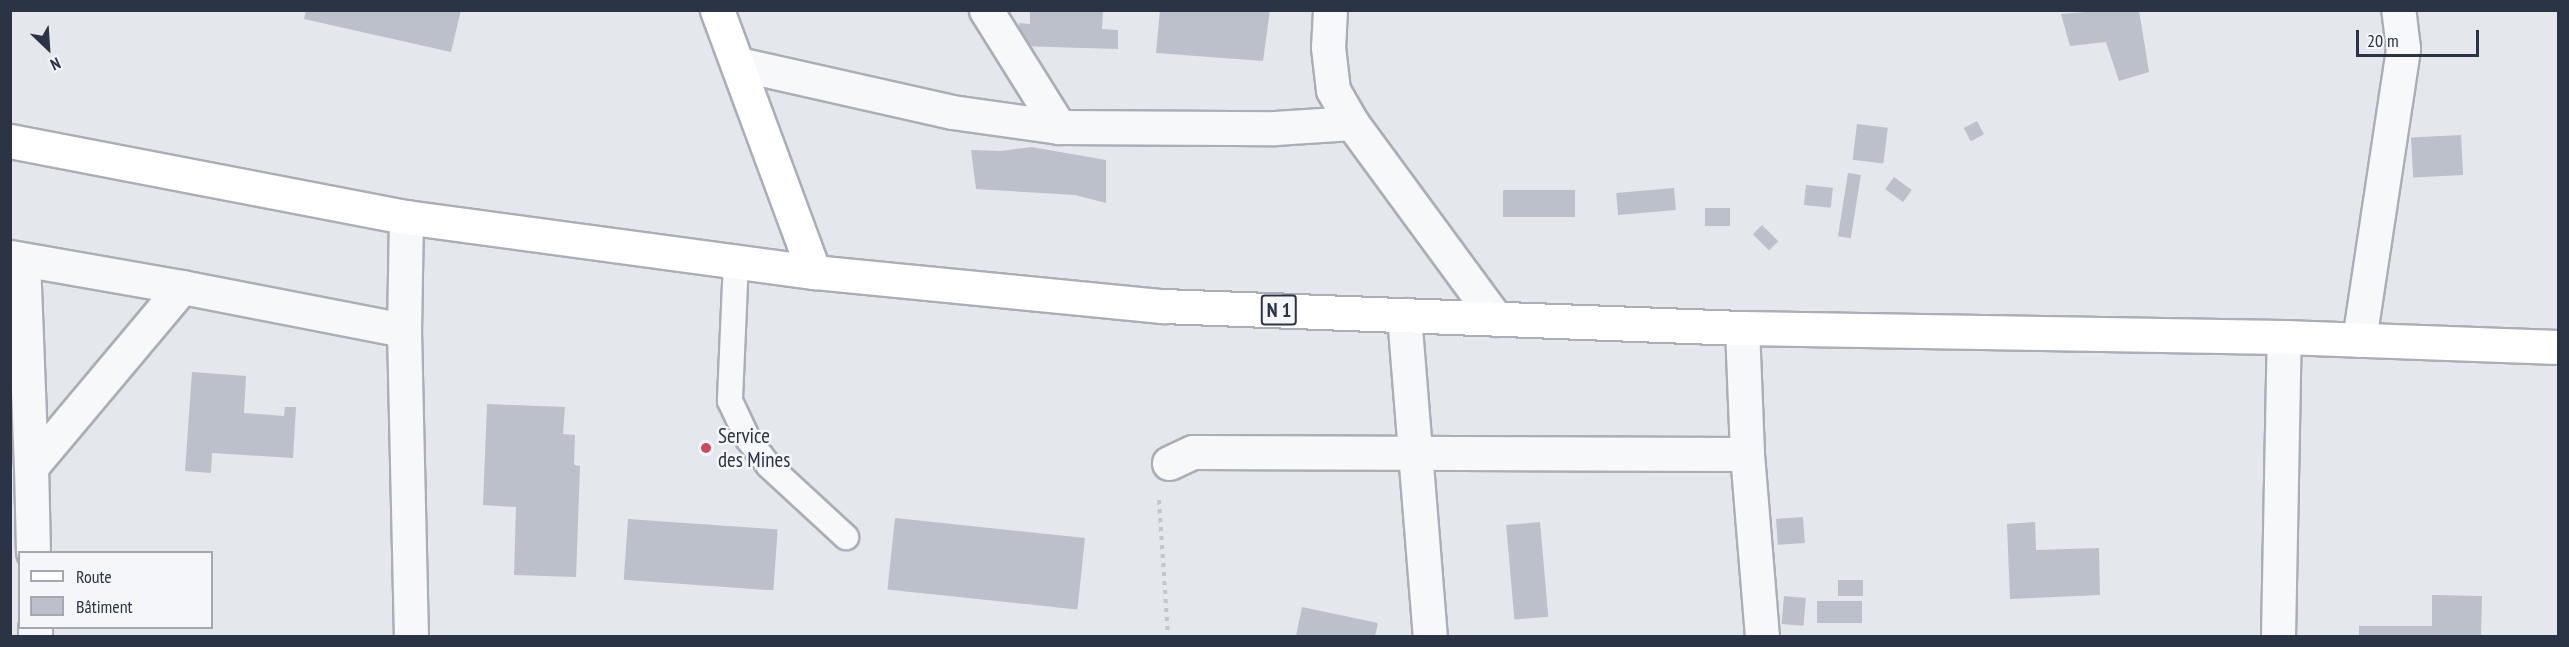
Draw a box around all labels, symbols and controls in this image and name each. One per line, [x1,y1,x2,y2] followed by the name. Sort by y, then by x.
[18,18,78,78] north arrow
[2359,18,2482,56] scale bar
[2367,29,2399,52] text: 20 m
[47,53,64,75] text: N
[1260,293,1298,327] road number: N 1
[718,423,790,473] place label: Service des Mines
[699,441,713,455] marker: Service des Mines
[18,551,213,629] legend
[76,565,112,588] text: Route
[76,595,133,618] text: Bâtiment

